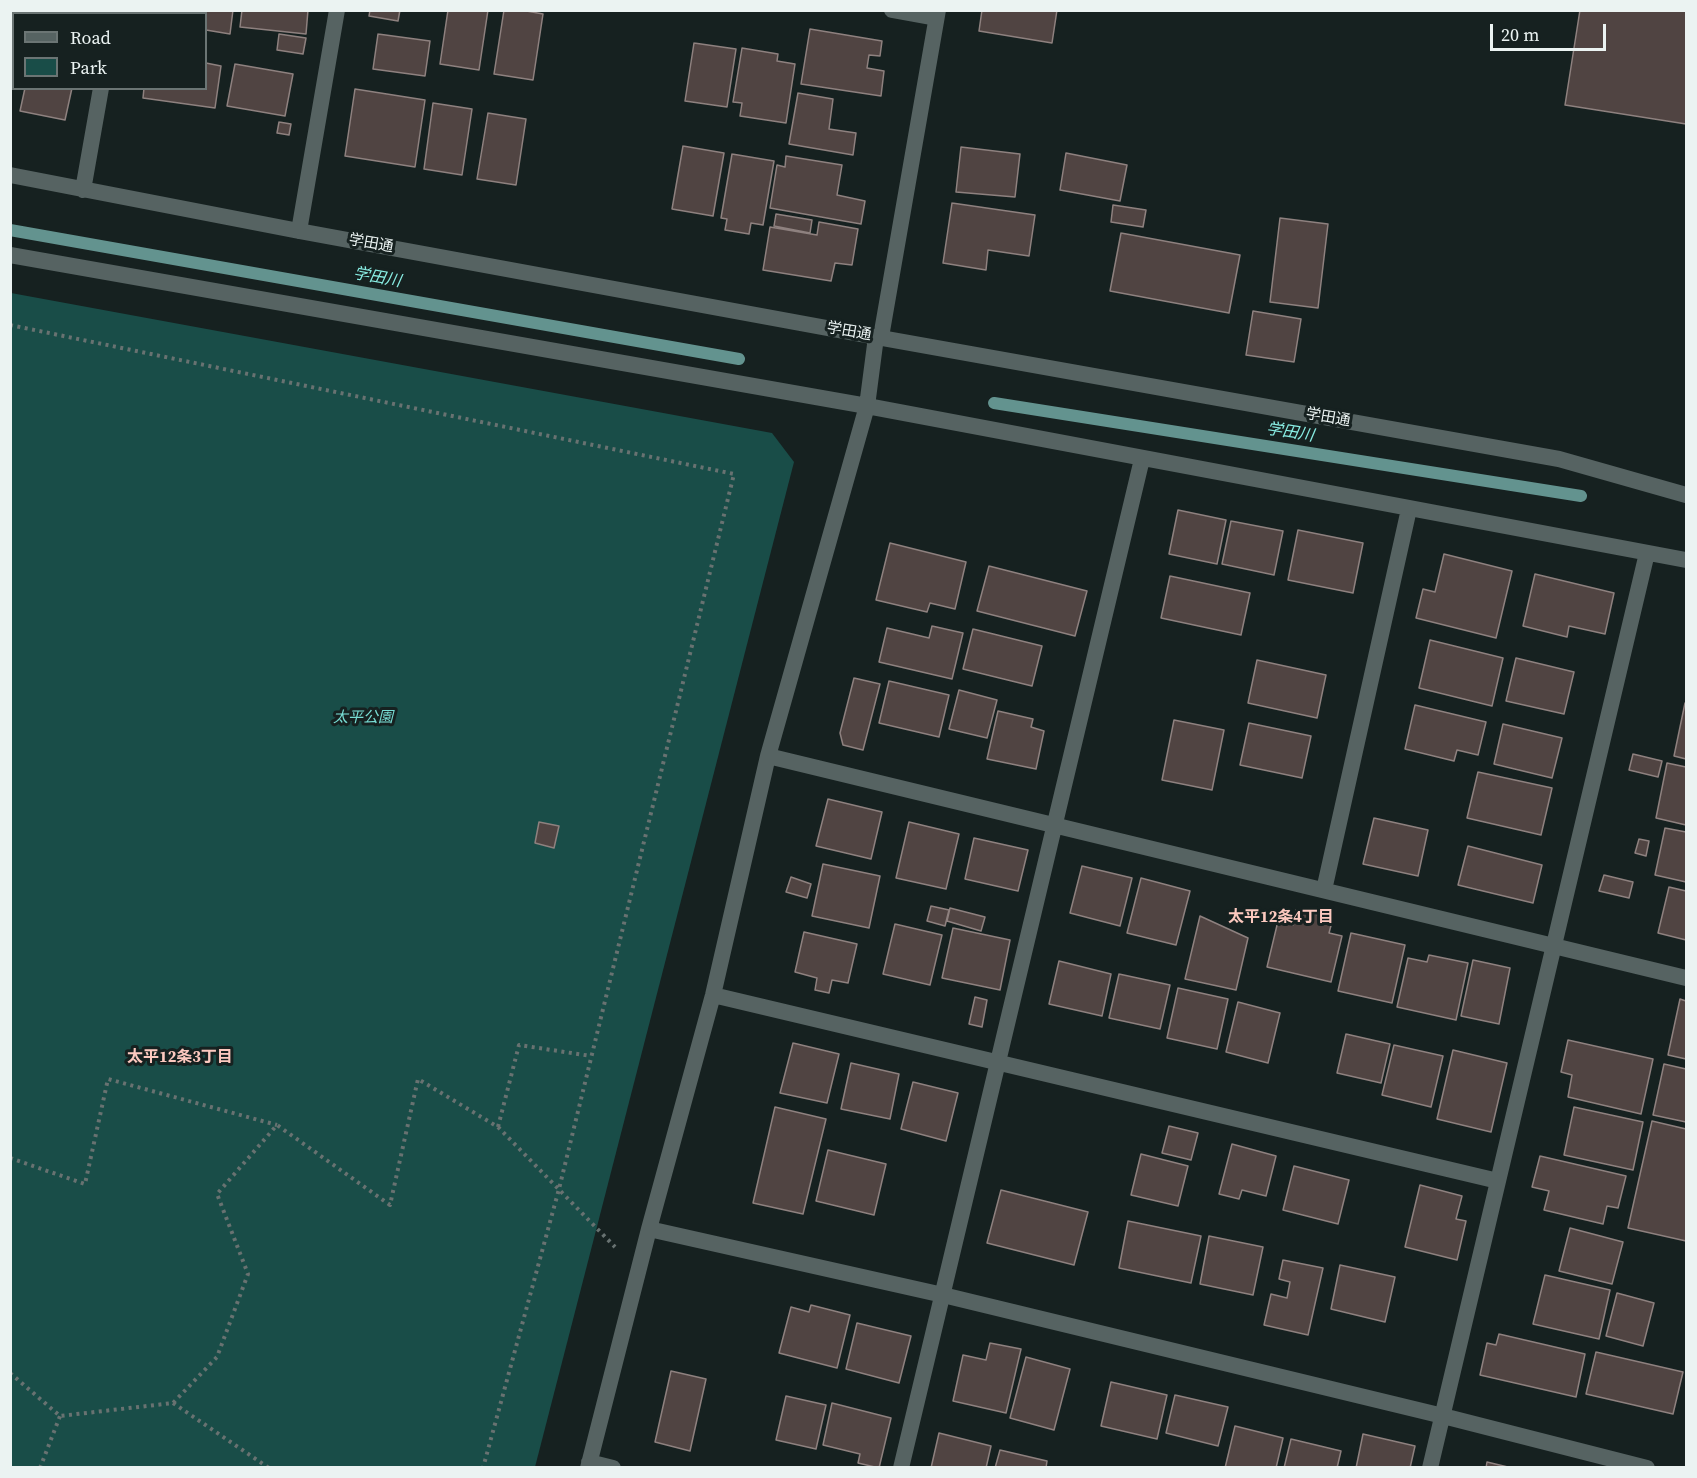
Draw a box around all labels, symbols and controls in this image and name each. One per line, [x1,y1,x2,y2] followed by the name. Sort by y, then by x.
[12,12,207,90] legend
[1493,12,1608,50] scale bar
[1501,22,1539,47] text: 20 m
[70,25,111,50] text: Road
[70,55,107,80] text: Park
[347,231,395,257] street label: 学田通
[352,264,402,292] water label: 学田川
[825,319,873,345] street label: 学田通
[1304,405,1352,431] street label: 学田通
[1265,420,1315,446] water label: 学田川
[333,709,393,727] park label: 太平公園
[1228,908,1334,928] district label: 太平12条4丁目
[127,1048,233,1068] district label: 太平12条3丁目

